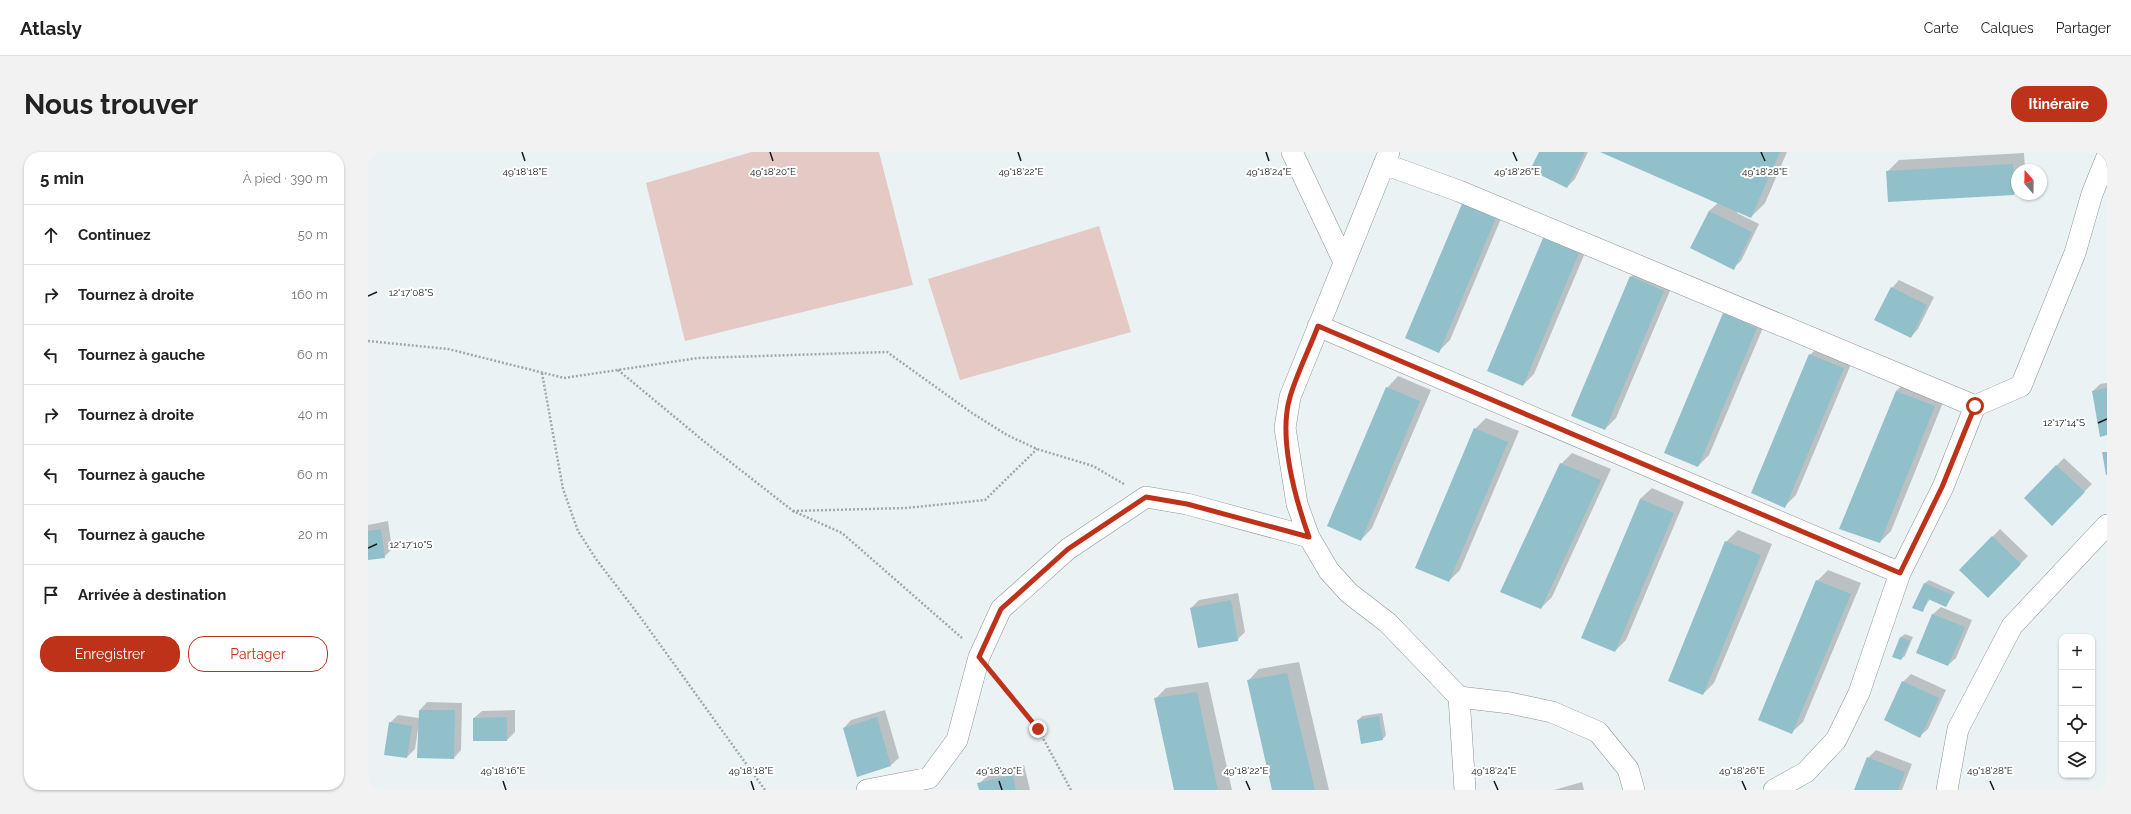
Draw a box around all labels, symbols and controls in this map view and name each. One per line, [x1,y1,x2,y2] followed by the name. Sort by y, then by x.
[20,17,82,39] text: Atlasly
[1924,20,1959,36] text: Carte
[1981,20,2034,36] text: Calques
[2056,20,2111,36] text: Partager
[2011,86,2107,122] button: Itinéraire
[24,88,198,121] text: Nous trouver
[2011,164,2047,200] north arrow
[503,166,548,177] text: 49°18'18"E
[750,166,796,177] text: 49°18'20"E
[998,166,1044,177] text: 49°18'22"E
[1246,166,1292,177] text: 49°18'24"E
[1494,166,1540,177] text: 49°18'26"E
[1742,166,1788,177] text: 49°18'28"E
[40,168,84,188] text: 5 min
[243,171,328,186] text: À pied · 390 m
[40,224,62,246] icon: ahead
[78,226,151,244] text: Continuez
[298,227,328,242] text: 50 m
[40,284,62,306] icon: right
[78,286,194,304] text: Tournez à droite
[291,287,328,302] text: 160 m
[389,287,433,298] text: 12°17'08"S
[40,344,62,366] icon: left
[78,346,205,364] text: Tournez à gauche
[297,347,328,362] text: 60 m
[1966,397,1984,415] route start
[40,404,62,426] icon: right
[78,406,194,424] text: Tournez à droite
[298,407,328,422] text: 40 m
[2043,417,2085,428] text: 12°17'14"S
[40,464,62,486] icon: left
[78,466,205,484] text: Tournez à gauche
[297,467,328,482] text: 60 m
[40,524,62,546] icon: left
[78,526,205,544] text: Tournez à gauche
[298,527,328,542] text: 20 m
[390,539,432,550] text: 12°17'10"S
[40,584,62,606] icon: arrive
[78,586,226,604] text: Arrivée à destination
[2059,634,2095,778] map controls
[2059,634,2095,670] button: +
[40,636,180,672] button: Enregistrer
[188,636,328,672] button: Partager
[2059,670,2095,706] button: −
[2059,706,2095,742] button: locate
[1029,720,1047,738] route end
[2059,742,2095,778] button: layers
[480,765,526,776] text: 49°18'16"E
[729,765,774,776] text: 49°18'18"E
[976,765,1022,776] text: 49°18'20"E
[1223,765,1269,776] text: 49°18'22"E
[1471,765,1517,776] text: 49°18'24"E
[1719,765,1765,776] text: 49°18'26"E
[1967,765,2013,776] text: 49°18'28"E

